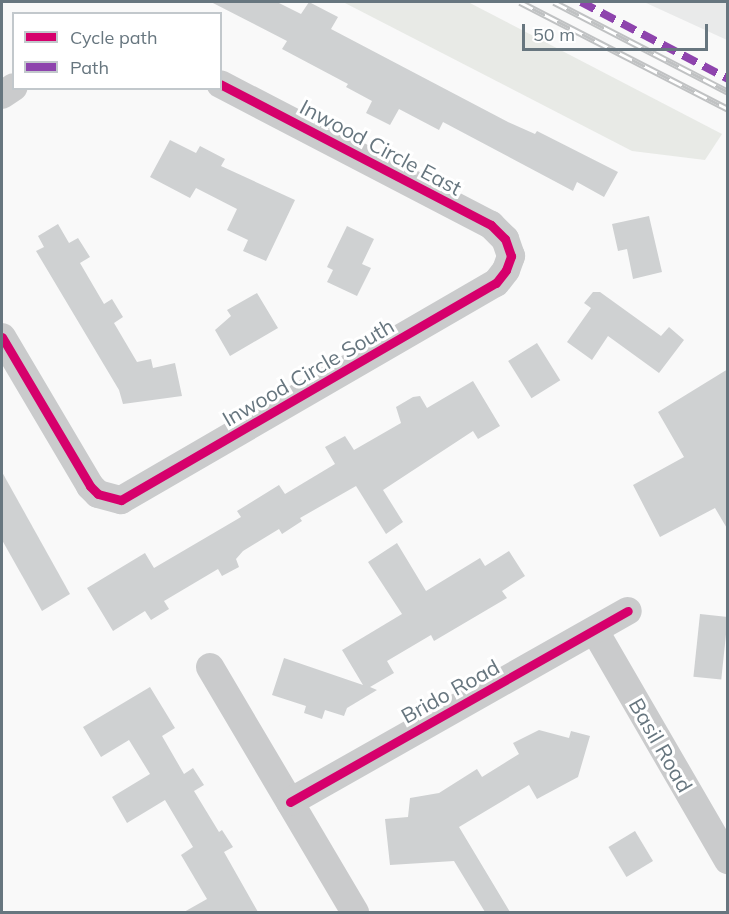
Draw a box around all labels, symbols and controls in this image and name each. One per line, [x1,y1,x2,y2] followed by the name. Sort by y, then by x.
[12,12,222,90] legend
[525,12,711,50] scale bar
[533,23,575,46] text: 50 m
[70,26,157,49] text: Cycle path
[70,56,109,79] text: Path
[296,94,466,200] street label: Inwood Circle East
[218,313,398,431] street label: Inwood Circle South
[396,654,504,728] street label: Brido Road
[624,694,698,796] street label: Basil Road

